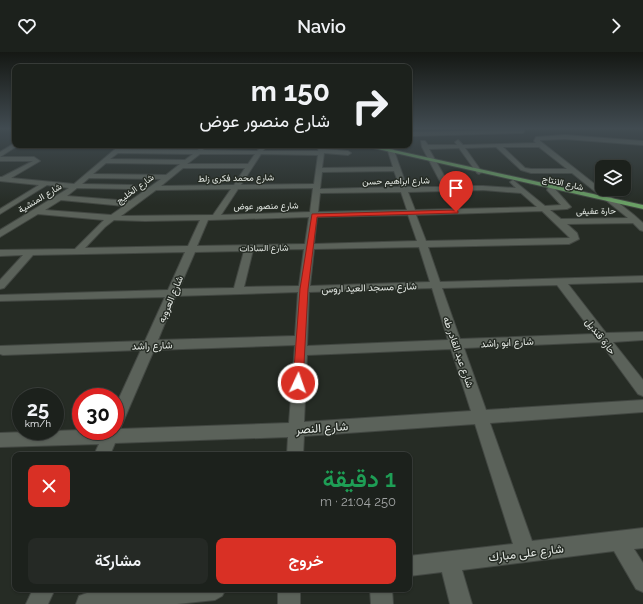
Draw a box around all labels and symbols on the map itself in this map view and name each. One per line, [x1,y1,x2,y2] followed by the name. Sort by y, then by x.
[439,171,473,212] pin
[114,172,156,207] street label: شارع الخليج
[198,172,274,185] street label: شارع محمد فكرى زلط
[541,173,585,194] street label: شارع الانتاج
[362,175,430,188] street label: شارع ابراهيم حسن
[17,181,64,216] street label: شارع المنشية
[233,200,299,213] street label: شارع منصور عوض
[576,206,616,217] street label: حارة عفيفى
[239,243,289,254] street label: شارع السادات
[156,274,186,325] street label: شارع العروبه
[321,280,417,296] street label: شارع مسجد العيد اروس
[440,315,476,390] street label: شارع عبد القادر طه
[582,316,618,357] street label: حارة قنديل
[480,336,534,350] street label: شارع ابو راشد
[131,339,173,353] street label: شارع راشد
[277,362,319,404] position arrow
[72,388,124,440] speed limit sign: 30
[294,419,349,439] street label: شارع النصر
[488,541,565,567] street label: شارع على مبارك

